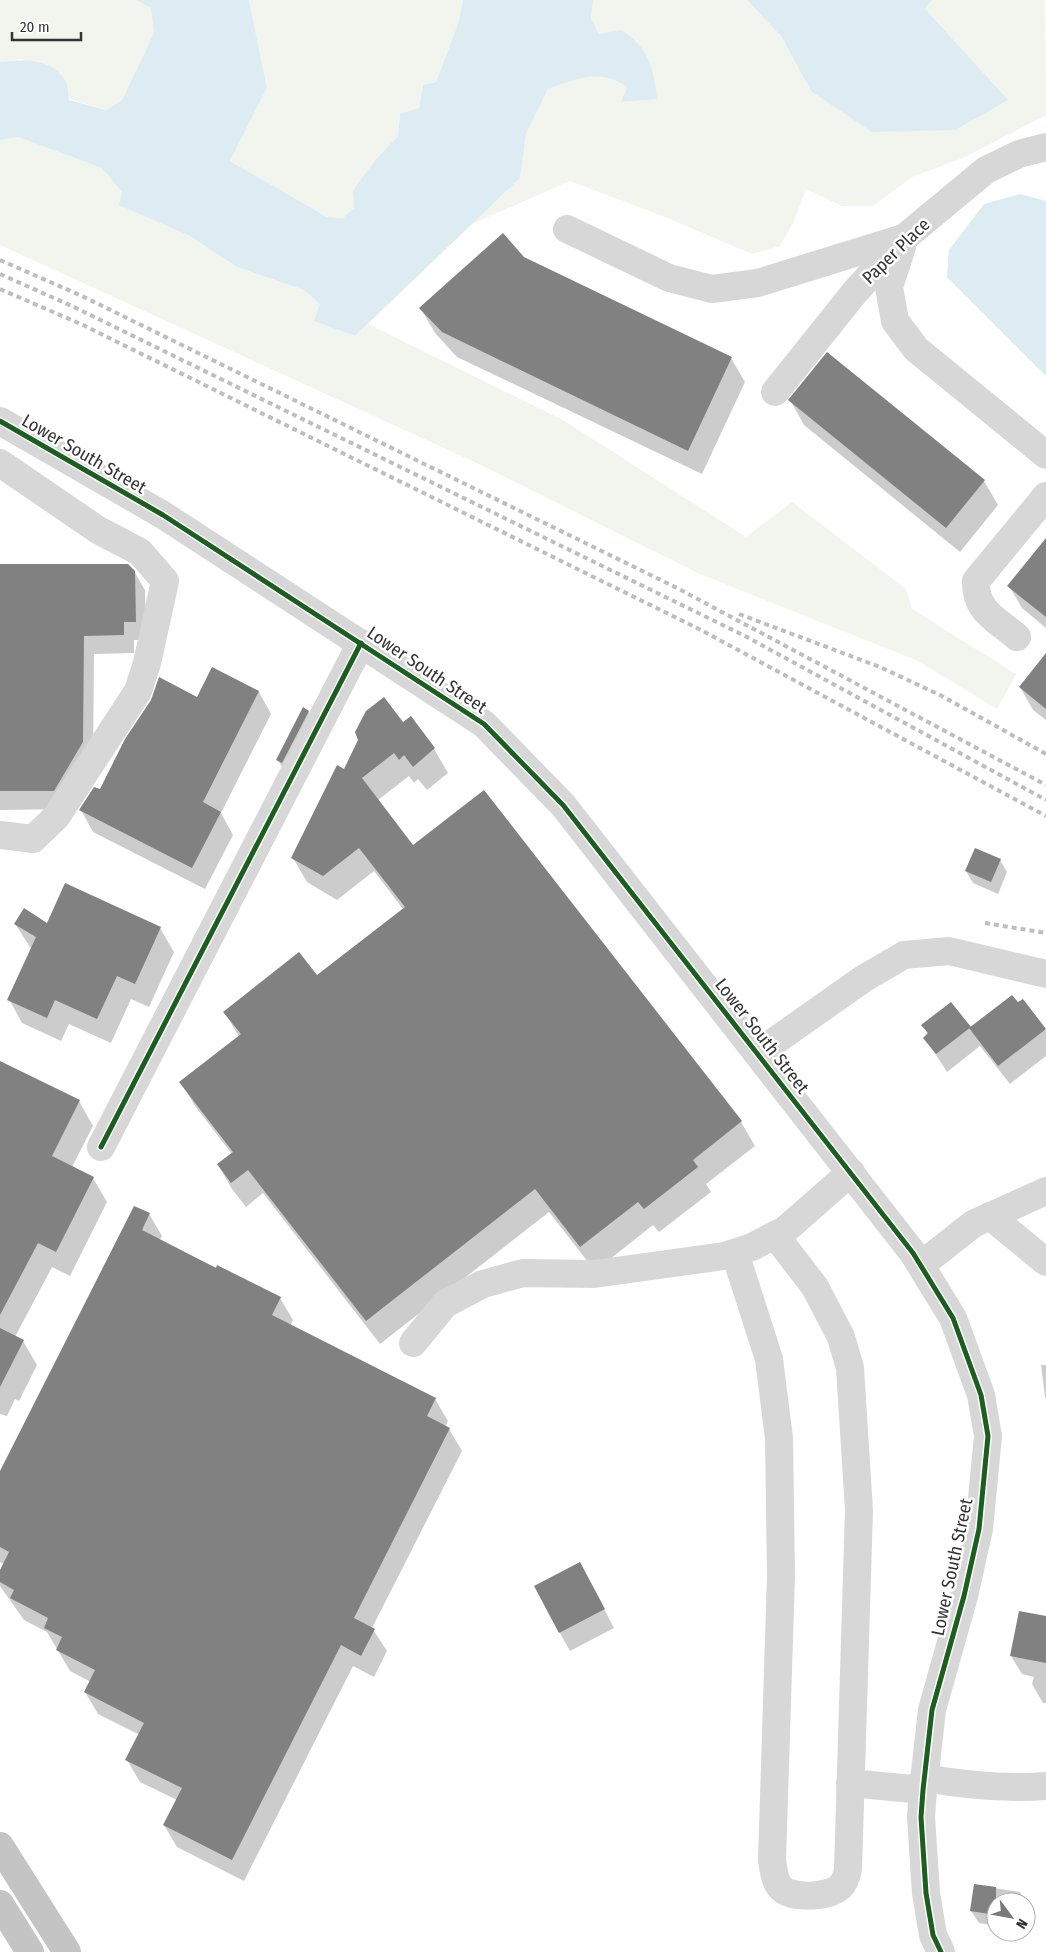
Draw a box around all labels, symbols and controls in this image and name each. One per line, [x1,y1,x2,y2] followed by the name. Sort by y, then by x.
[12,10,81,42] scale bar
[20,18,50,36] text: 20 m
[858,213,934,289] street label: Paper Place
[18,409,150,499] street label: Lower South Street
[363,622,491,718] street label: Lower South Street
[710,974,814,1098] street label: Lower South Street
[927,1496,977,1638] street label: Lower South Street
[986,1892,1036,1942] north arrow
[1012,1916,1031,1932] text: N

